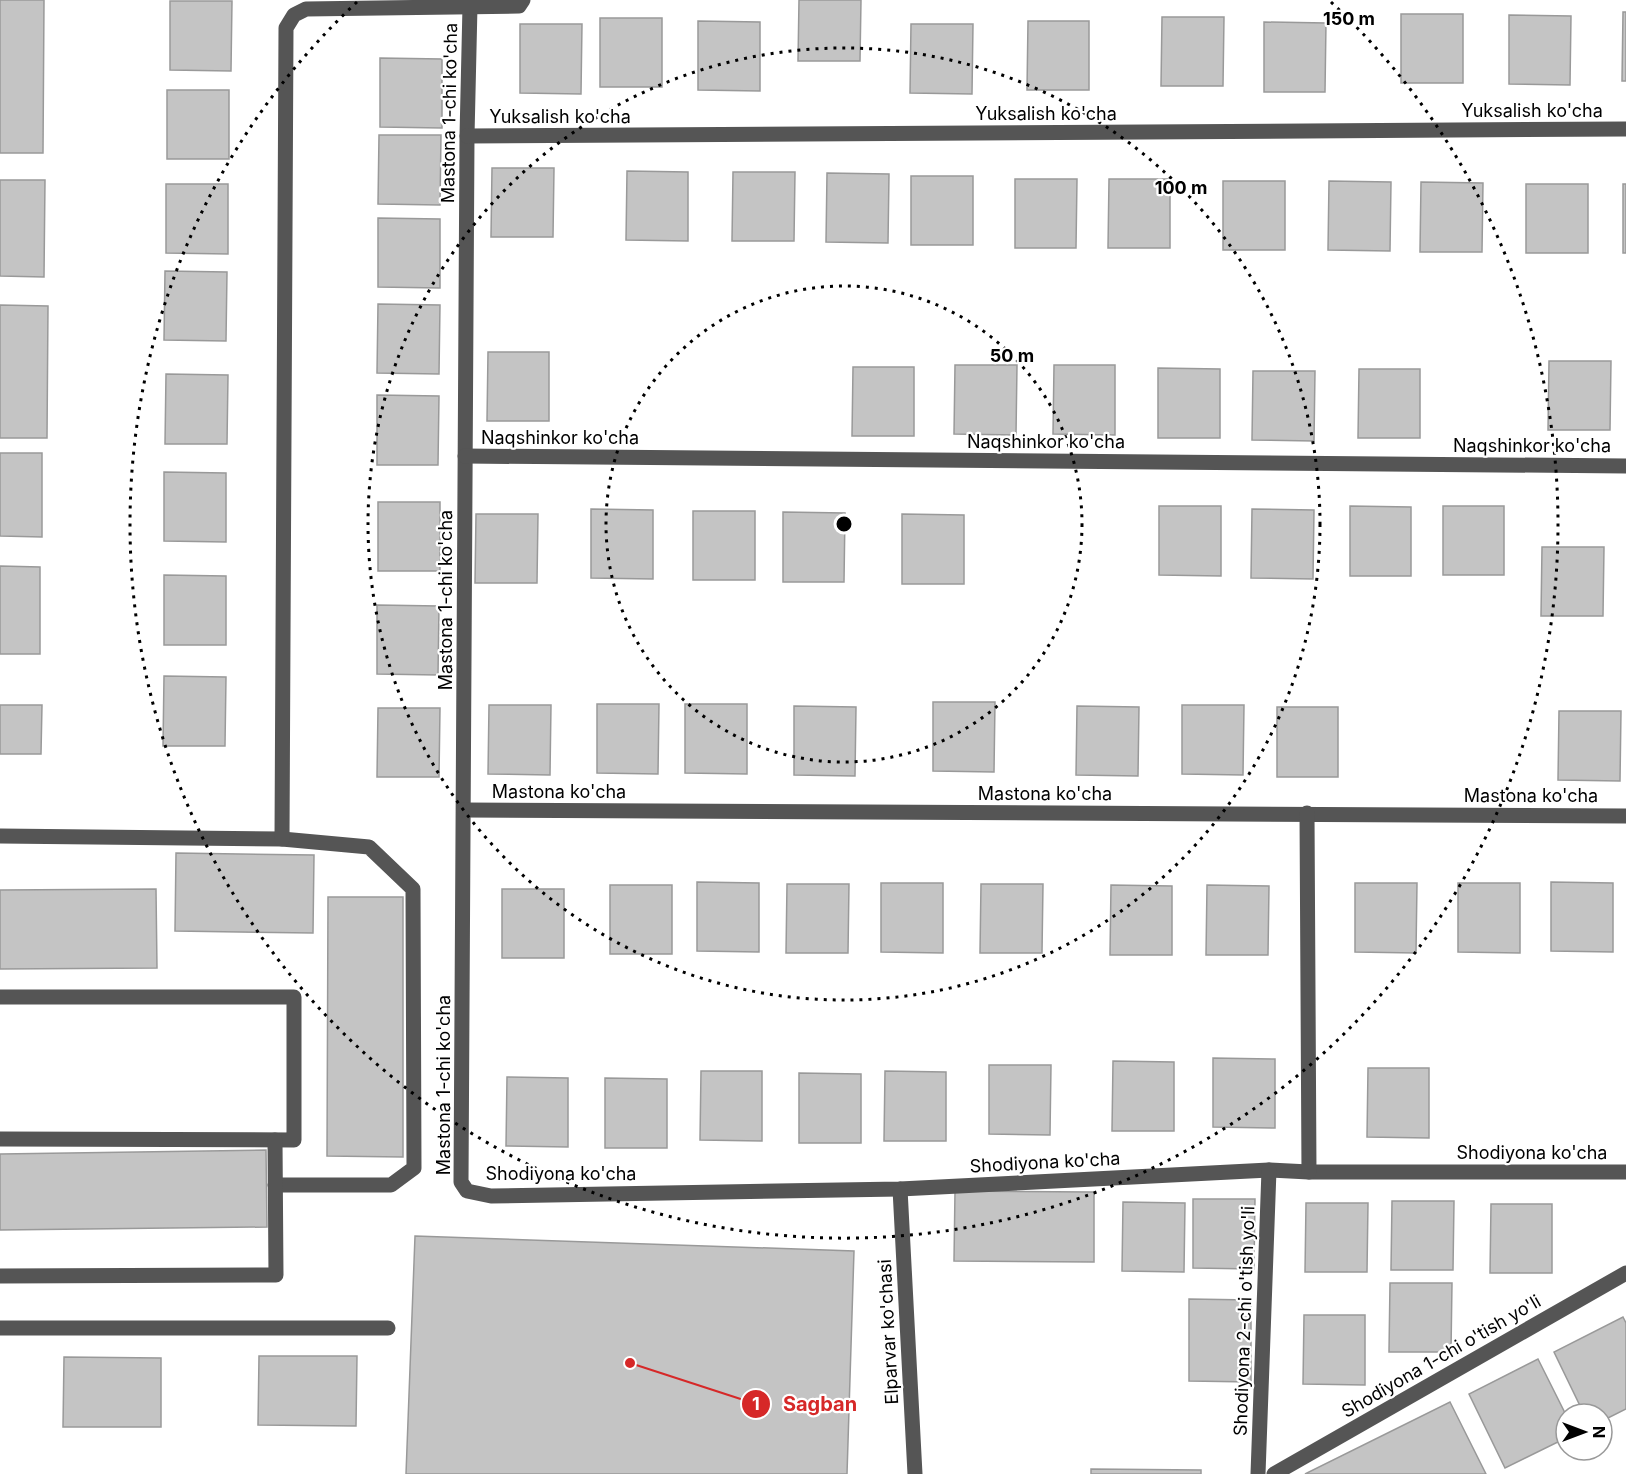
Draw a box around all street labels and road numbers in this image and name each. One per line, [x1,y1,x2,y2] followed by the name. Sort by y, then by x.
[437,23,461,203] street label: Mastona 1-chi ko'cha
[1461,100,1603,121] street label: Yuksalish ko'cha
[975,103,1117,124] street label: Yuksalish ko'cha
[489,106,631,127] street label: Yuksalish ko'cha
[481,427,639,448] street label: Naqshinkor ko'cha
[967,431,1125,452] street label: Naqshinkor ko'cha
[1453,435,1611,456] street label: Naqshinkor ko'cha
[435,510,456,690] street label: Mastona 1-chi ko'cha
[492,781,626,802] street label: Mastona ko'cha
[978,783,1112,804] street label: Mastona ko'cha
[1464,785,1598,806] street label: Mastona ko'cha
[433,995,454,1175] street label: Mastona 1-chi ko'cha
[1457,1142,1607,1163] street label: Shodiyona ko'cha
[969,1148,1121,1176] street label: Shodiyona ko'cha
[486,1163,636,1184] street label: Shodiyona ko'cha
[1229,1206,1259,1436] street label: Shodiyona 2-chi o'tish yo'li
[874,1259,902,1405] street label: Elparvar ko'chasi
[1338,1290,1544,1422] street label: Shodiyona 1-chi o'tish yo'li

